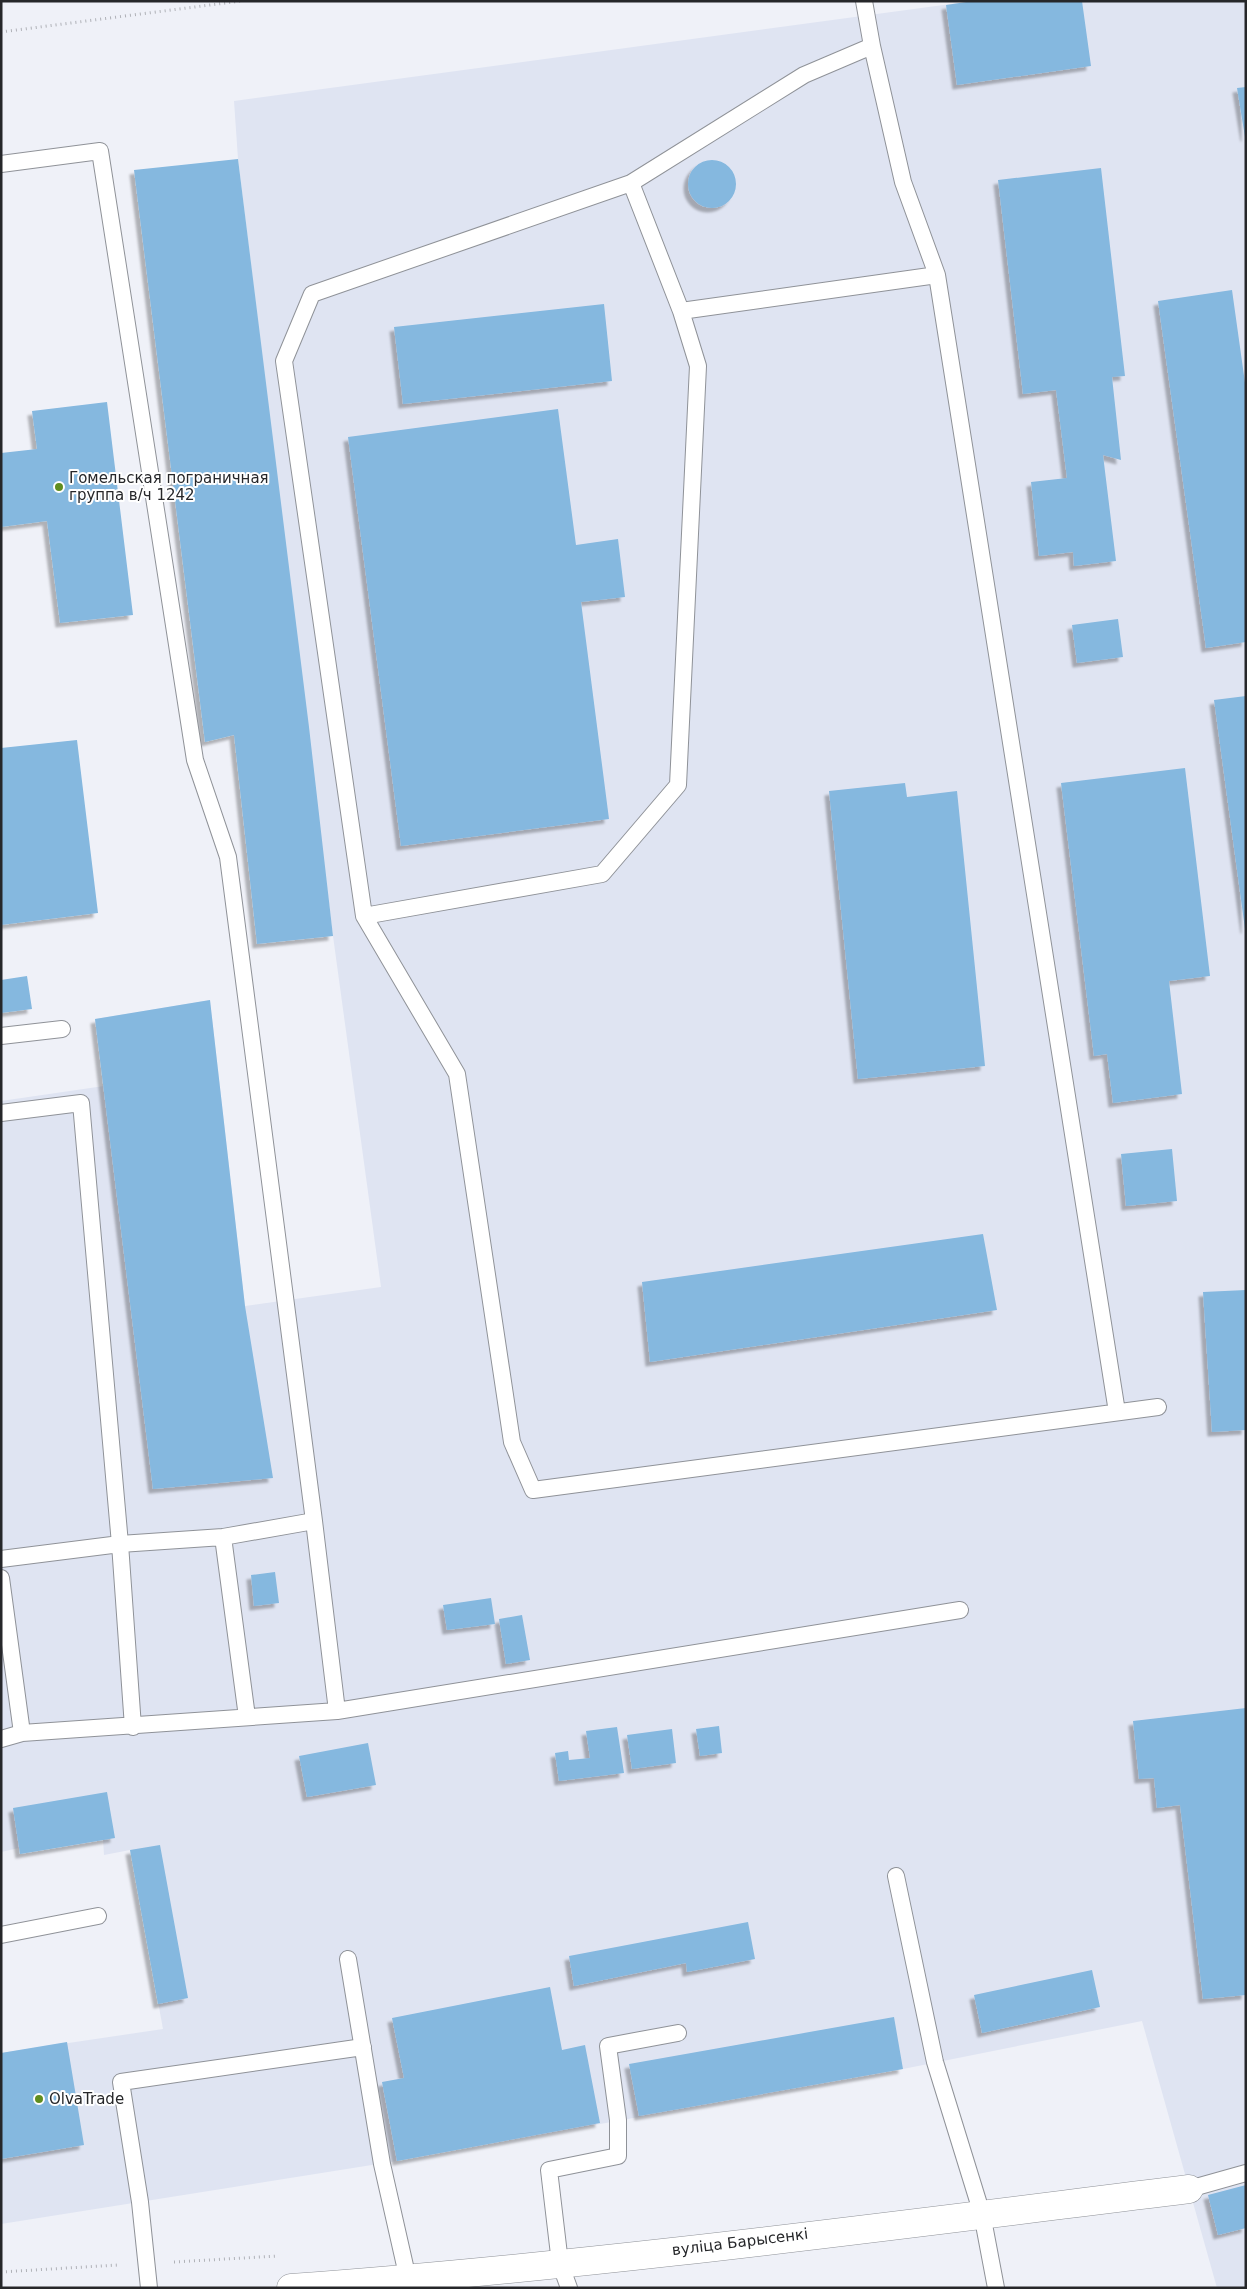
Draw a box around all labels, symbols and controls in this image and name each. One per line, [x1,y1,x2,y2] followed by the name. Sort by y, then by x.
[69,469,269,504] place label: Гомельская пограничная группа в/ч 1242
[53,481,65,493] marker: Гомельская пограничная группа в/ч 1242
[49,2090,124,2108] place label: OlvaTrade
[33,2093,45,2105] marker: OlvaTrade
[671,2225,809,2259] street label: вуліца Барысенкі

